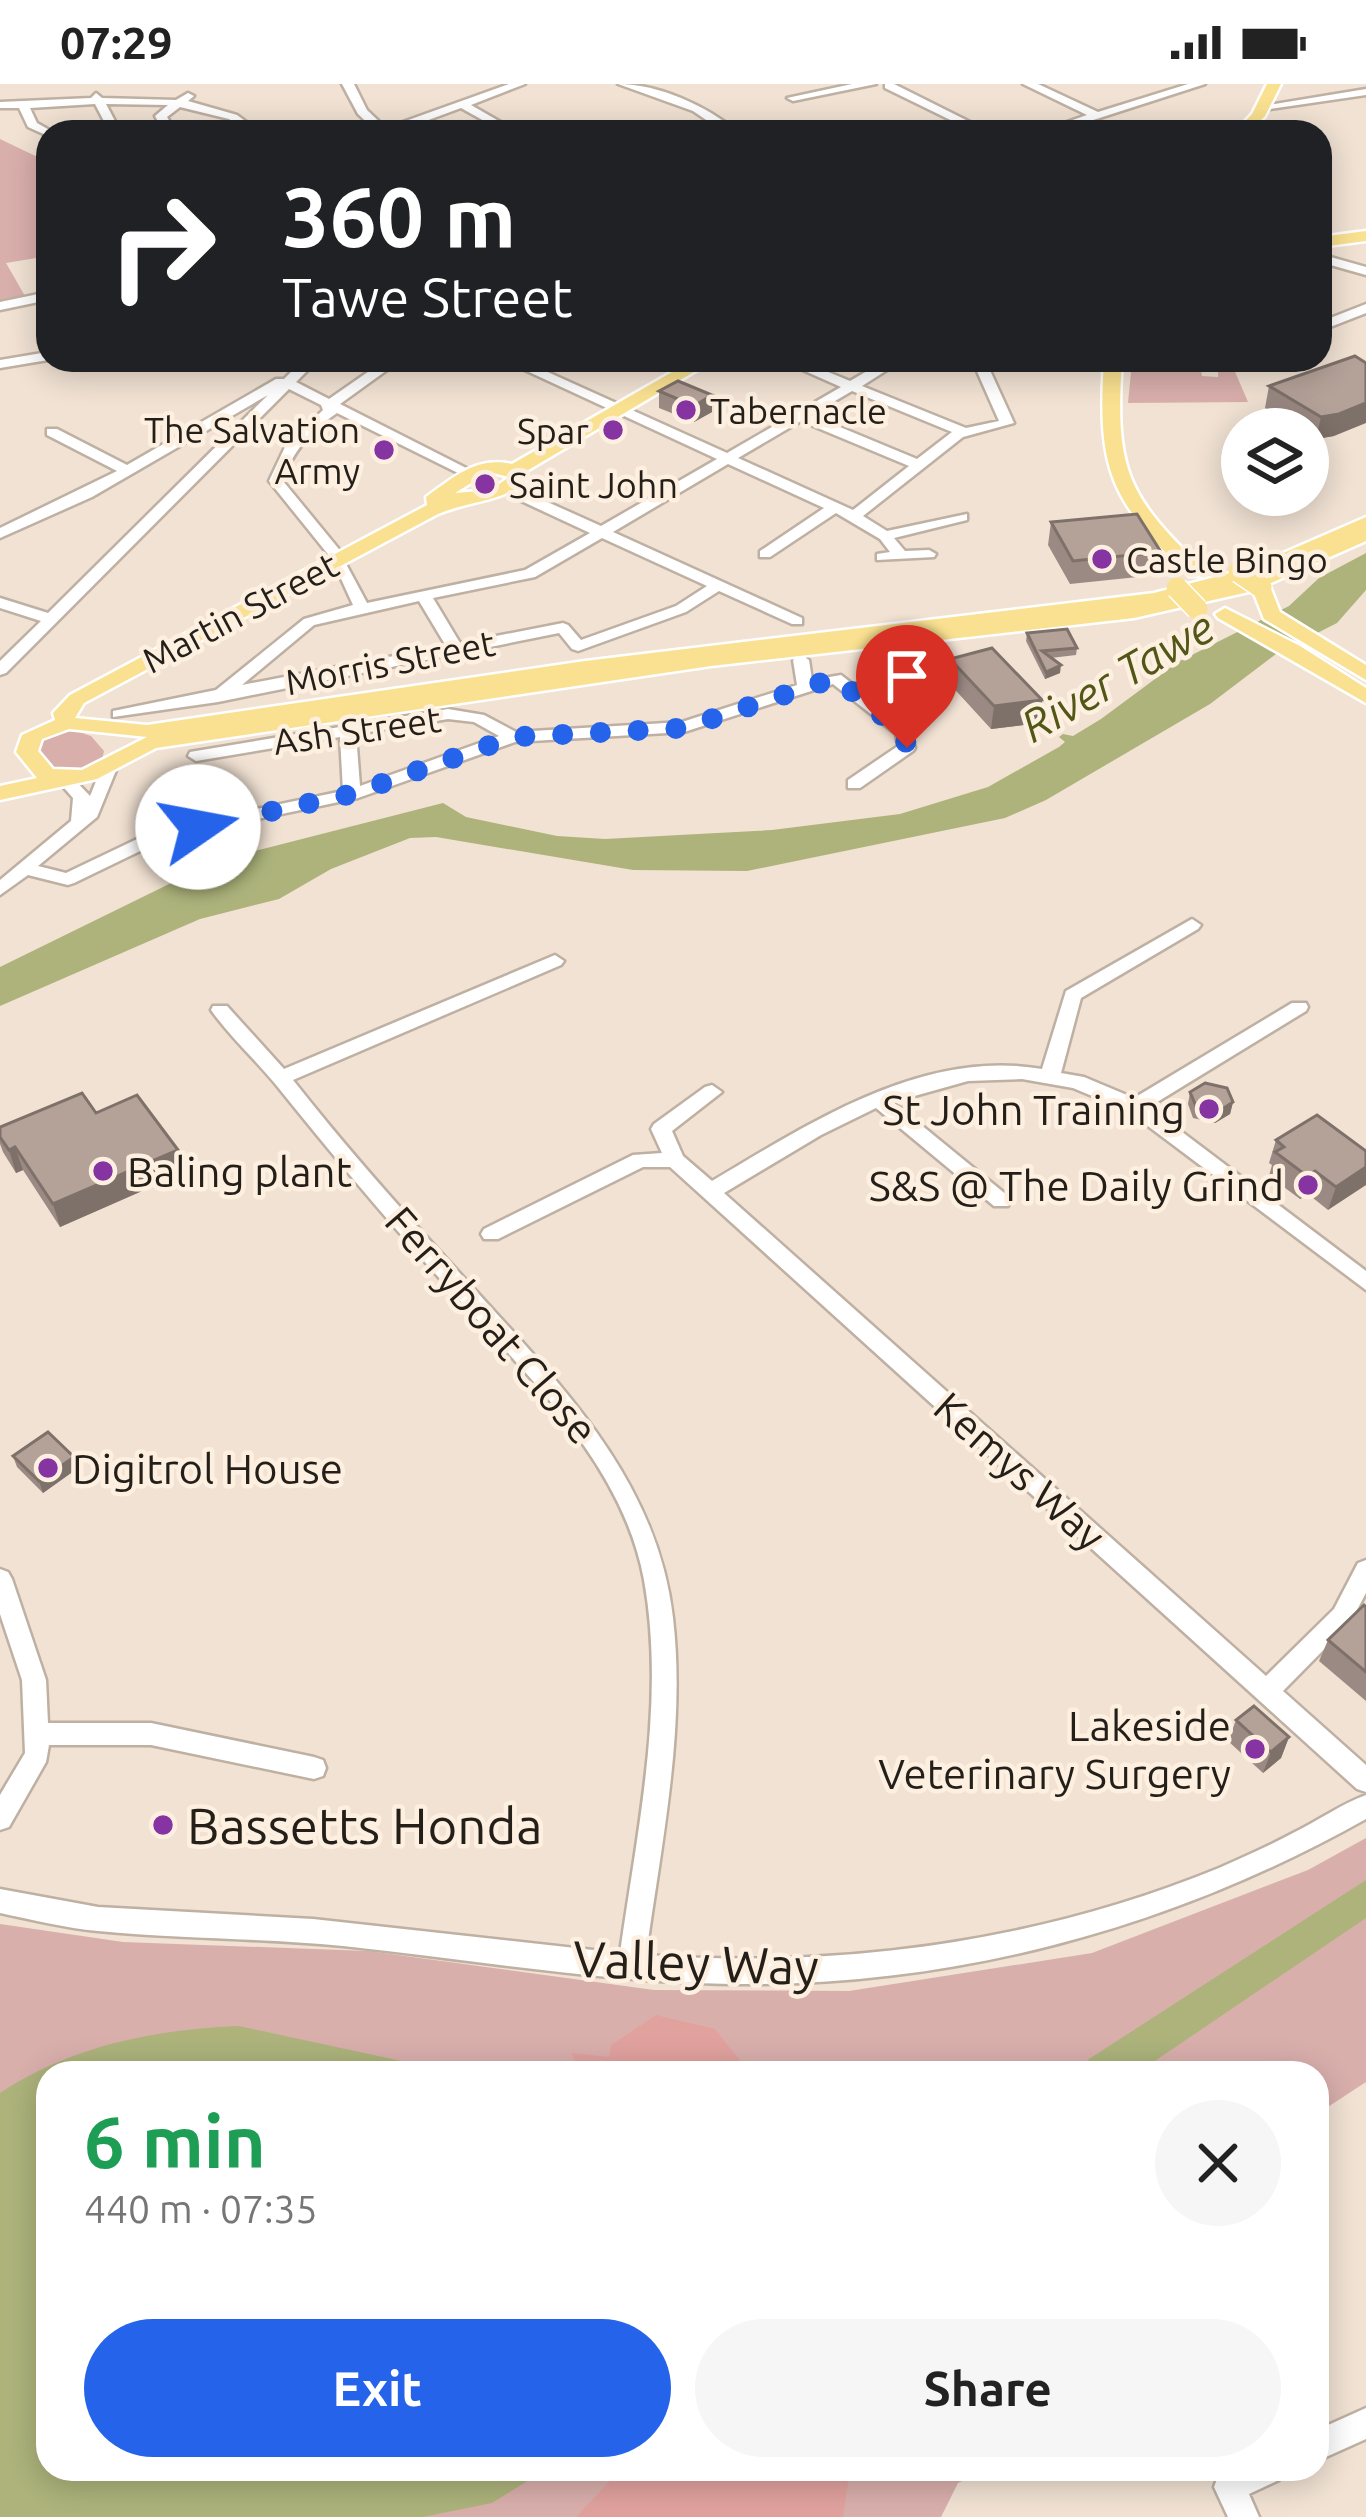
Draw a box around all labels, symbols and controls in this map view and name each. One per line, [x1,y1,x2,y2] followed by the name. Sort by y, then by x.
[60,17,173,68] text: 07:29
[84,168,240,324] icon: right
[282,169,516,263] text: 360 m
[282,267,572,327] text: Tawe Street
[710,390,887,431] place label: Tabernacle
[673,397,699,423] marker: Tabernacle
[1221,408,1329,516] map controls
[1221,408,1329,516] button: layers
[144,409,360,491] place label: The Salvation Army
[517,410,589,451] place label: Spar
[600,417,626,443] marker: Spar
[371,437,397,463] marker: The Salvation Army
[509,464,678,505] place label: Saint John
[472,471,498,497] marker: Saint John
[1126,539,1328,580] place label: Castle Bingo
[135,543,345,681] street label: Martin Street
[1089,546,1115,572] marker: Castle Bingo
[1012,600,1222,752] water label: River Tawe
[282,622,498,702] street label: Morris Street
[856,625,958,748] pin
[874,643,940,709] icon: arrive
[271,698,443,762] street label: Ash Street
[135,764,261,890] position arrow
[882,1086,1185,1133] place label: St John Training
[1196,1096,1222,1122] marker: St John Training
[127,1148,352,1195] place label: Baling plant
[90,1158,116,1184] marker: Baling plant
[869,1162,1284,1209] place label: S&S @ The Daily Grind
[1295,1172,1321,1198] marker: S&S @ The Daily Grind
[377,1197,607,1453] street label: Ferryboat Close
[925,1382,1115,1560] street label: Kemys Way
[72,1445,343,1492] place label: Digitrol House
[35,1455,61,1481] marker: Digitrol House
[878,1702,1231,1797] place label: Lakeside Veterinary Surgery
[1242,1736,1268,1762] marker: Lakeside Veterinary Surgery
[187,1796,542,1854] place label: Bassetts Honda
[150,1812,176,1838] marker: Bassetts Honda
[572,1929,820,1995] street label: Valley Way
[1155,2100,1281,2226] button: close
[84,2101,266,2182] text: 6 min
[84,2187,318,2230] text: 440 m · 07:35
[84,2319,671,2457] button: Exit
[695,2319,1281,2457] button: Share

